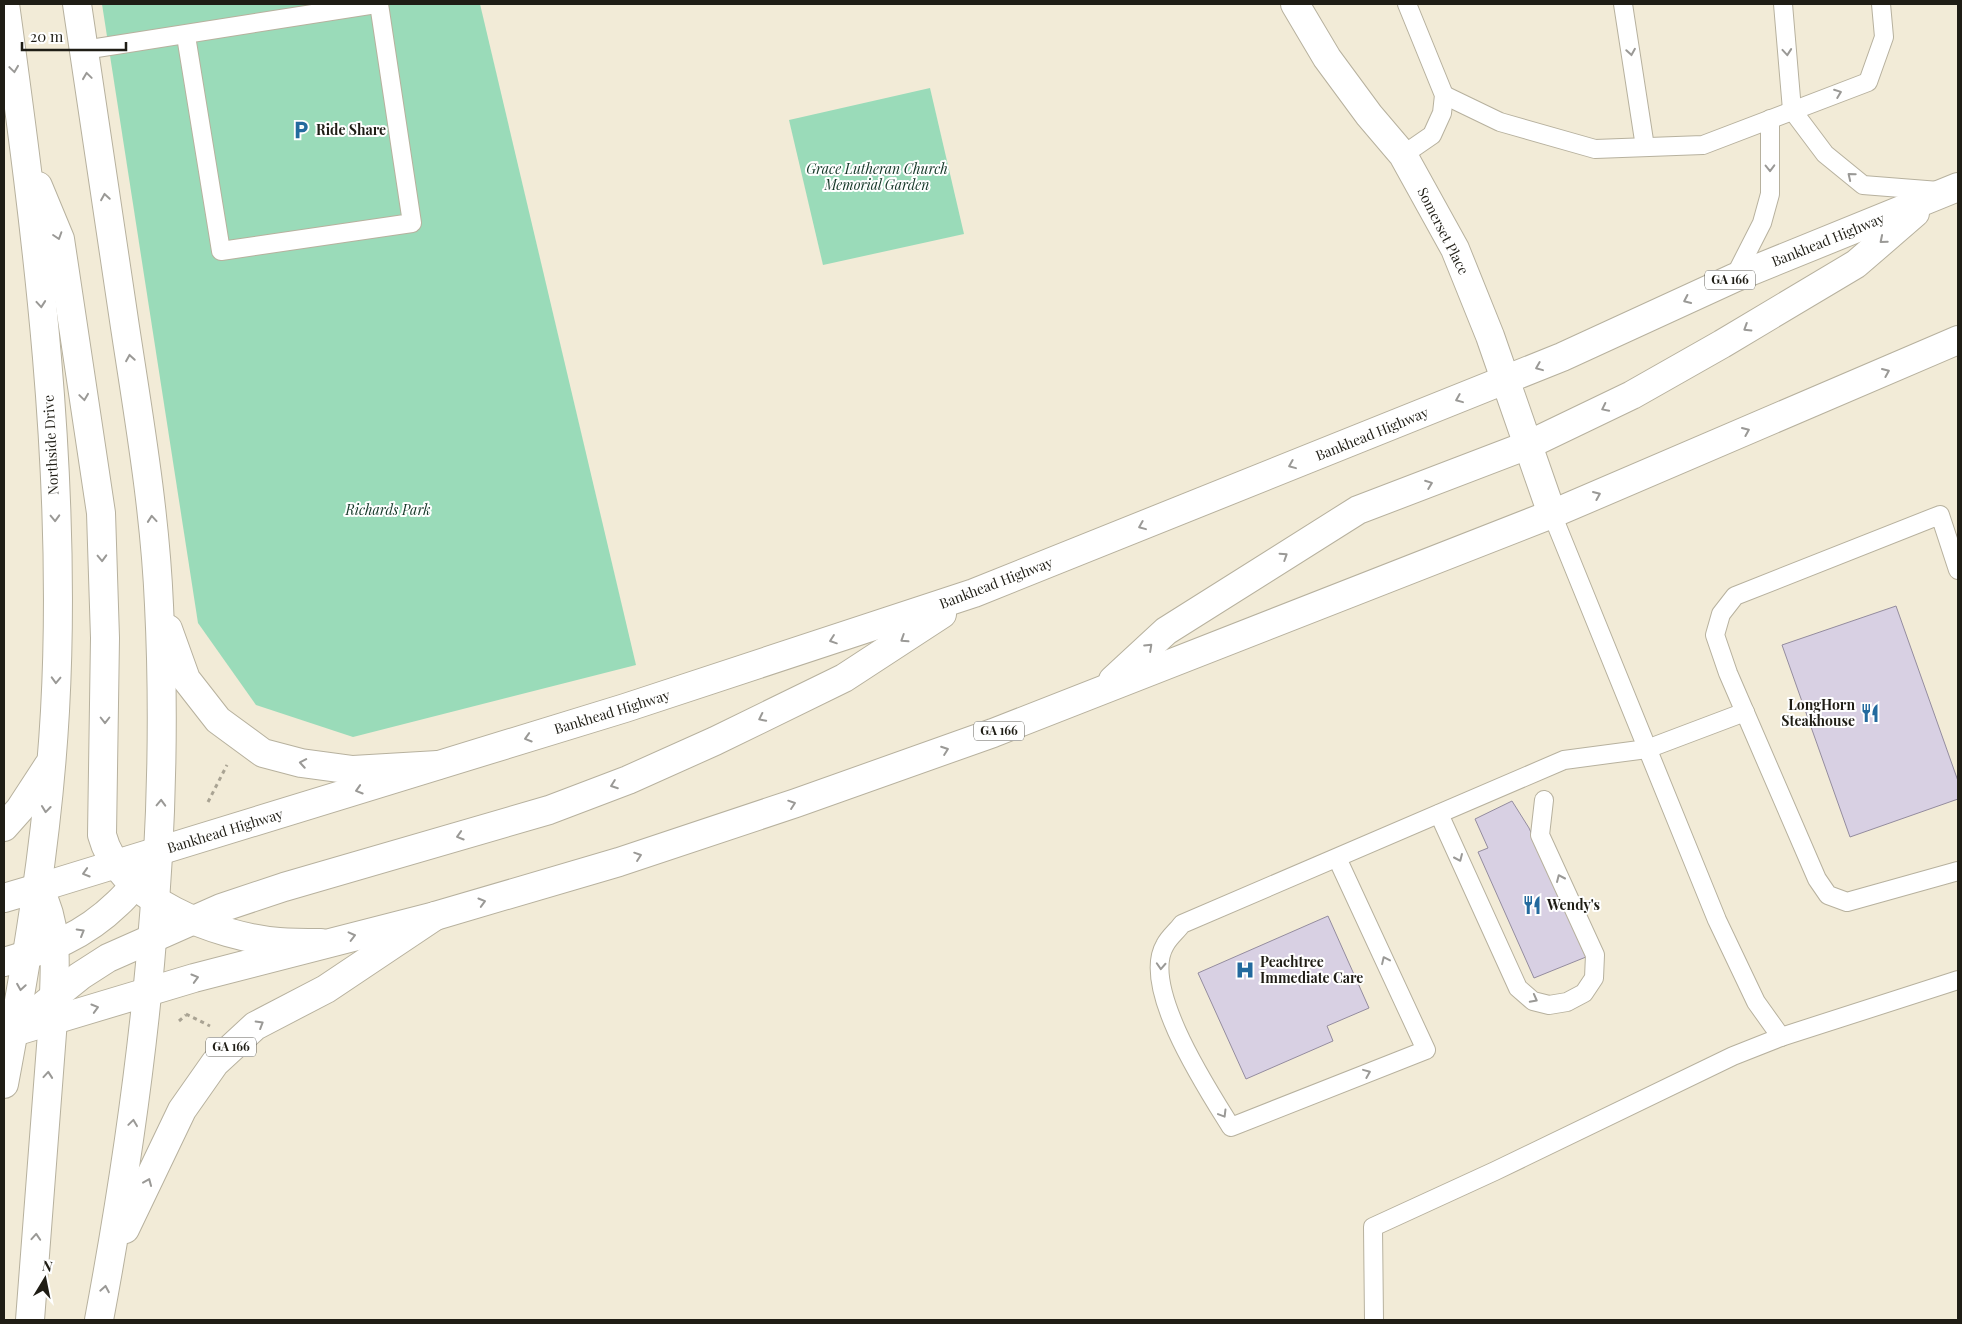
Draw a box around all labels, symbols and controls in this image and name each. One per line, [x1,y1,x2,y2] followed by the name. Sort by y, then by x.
[22,20,126,52] scale bar
[30,26,64,46] text: 20 m
[1625,48,1635,56] one-way arrow
[1781,49,1792,57] one-way arrow
[8,66,19,74] one-way arrow
[83,72,93,81] one-way arrow
[1833,89,1842,99] one-way arrow
[290,119,312,141] parking icon: Ride Share
[316,120,386,139] place label: Ride Share
[806,159,948,194] park label: Grace Lutheran Church Memorial Garden
[1765,164,1775,172] one-way arrow
[1848,173,1857,181] one-way arrow
[1413,184,1474,278] street label: Somerset Place
[101,193,111,201] one-way arrow
[1769,208,1887,271] street label: Bankhead Highway
[53,232,63,240] one-way arrow
[1880,235,1889,243] one-way arrow
[1705,270,1755,290] road number: GA 166
[1683,293,1692,304] one-way arrow
[35,300,46,308] one-way arrow
[1743,322,1752,332] one-way arrow
[125,353,135,362] one-way arrow
[1535,360,1544,371] one-way arrow
[1881,367,1890,378] one-way arrow
[78,392,88,401] one-way arrow
[1456,393,1464,403] one-way arrow
[38,395,63,495] street label: Northside Drive
[1313,402,1431,465] street label: Bankhead Highway
[1601,402,1610,412] one-way arrow
[1741,427,1750,438] one-way arrow
[1289,460,1297,470] one-way arrow
[1424,480,1432,490] one-way arrow
[1592,491,1601,501] one-way arrow
[344,500,431,519] park label: Richards Park
[50,514,61,522] one-way arrow
[147,514,158,522] one-way arrow
[1138,520,1146,530] one-way arrow
[936,552,1055,613] street label: Bankhead Highway
[1278,552,1287,562] one-way arrow
[97,554,107,562] one-way arrow
[900,633,910,642] one-way arrow
[829,635,838,645] one-way arrow
[1144,643,1153,652] one-way arrow
[51,677,62,685] one-way arrow
[552,685,672,738] street label: Bankhead Highway
[1781,695,1855,730] place label: LongHorn Steakhouse
[1859,702,1881,724] restaurant icon: LongHorn Steakhouse
[759,712,768,722] one-way arrow
[100,717,110,725] one-way arrow
[974,721,1024,740] road number: GA 166
[524,732,533,742] one-way arrow
[941,746,949,756] one-way arrow
[298,758,307,768] one-way arrow
[611,779,619,789] one-way arrow
[355,784,363,794] one-way arrow
[155,799,166,807] one-way arrow
[787,800,796,810] one-way arrow
[165,804,285,857] street label: Bankhead Highway
[41,805,52,813] one-way arrow
[457,830,465,840] one-way arrow
[633,852,642,862] one-way arrow
[1452,853,1463,862] one-way arrow
[82,868,91,878] one-way arrow
[1556,874,1566,883] one-way arrow
[1521,894,1543,916] restaurant icon: Wendy's
[1546,895,1600,914] place label: Wendy's
[478,897,486,907] one-way arrow
[76,928,85,938] one-way arrow
[347,931,356,942] one-way arrow
[1260,952,1363,987] place label: Peachtree Immediate Care
[1380,956,1391,965] one-way arrow
[1234,959,1256,981] hospital icon: Peachtree Immediate Care
[1156,962,1167,970] one-way arrow
[190,973,198,983] one-way arrow
[17,983,27,992] one-way arrow
[1528,993,1537,1003] one-way arrow
[90,1004,98,1014] one-way arrow
[255,1020,264,1030] one-way arrow
[206,1038,256,1056] road number: GA 166
[1362,1069,1371,1079] one-way arrow
[43,1070,54,1078] one-way arrow
[1216,1108,1226,1117] one-way arrow
[127,1119,137,1127] one-way arrow
[141,1178,152,1187] one-way arrow
[30,1232,41,1240] one-way arrow
[20,1254,70,1304] north arrow
[41,1255,54,1276] text: N
[100,1285,110,1293] one-way arrow

